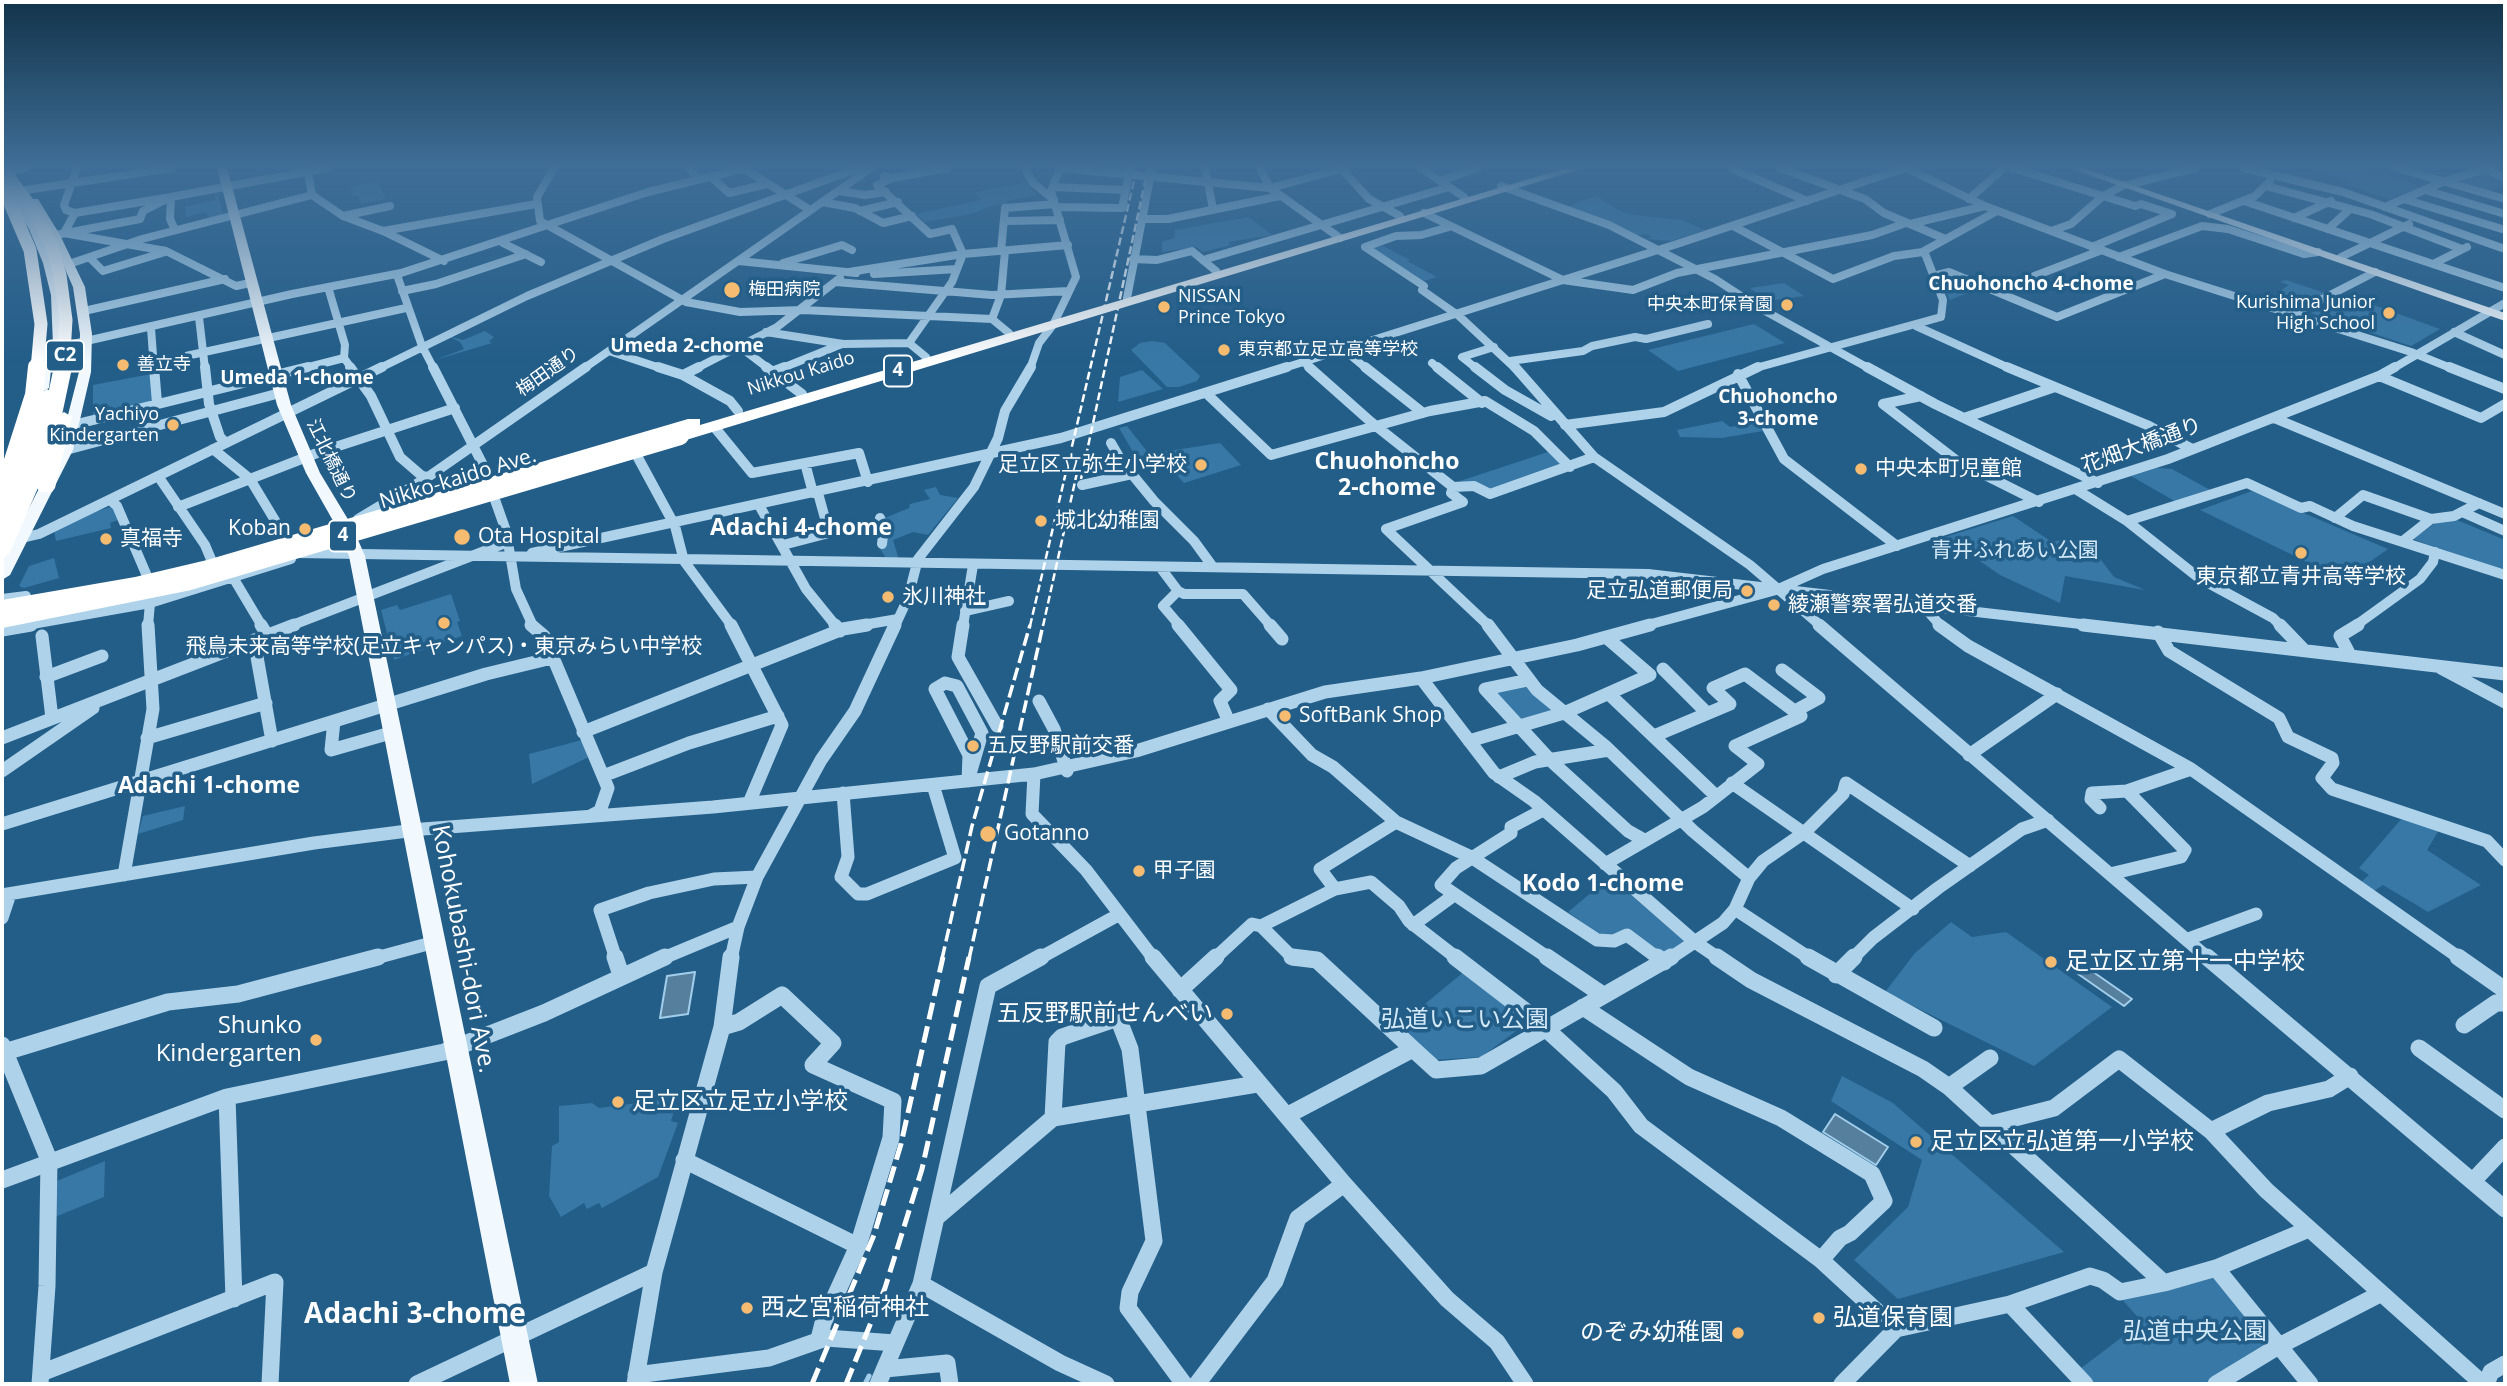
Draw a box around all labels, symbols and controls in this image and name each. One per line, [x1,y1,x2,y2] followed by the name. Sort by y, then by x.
[1928,274,2134,296] district label: Chuohoncho 4-chome
[748,279,820,301] place label: 梅田病院
[722,280,742,300] marker: 梅田病院
[1178,286,1285,328] place label: NISSAN Prince Tokyo
[2236,292,2375,334] place label: Kurishima Junior High School
[1647,294,1773,316] place label: 中央本町保育園
[1779,297,1795,313] marker: 中央本町保育園
[1156,299,1172,315] marker: NISSAN Prince Tokyo
[2381,305,2397,321] marker: Kurishima Junior High School
[610,336,764,358] district label: Umeda 2-chome
[1238,339,1418,361] place label: 東京都立足立高等学校
[46,340,84,372] road number: C2
[1216,342,1232,358] marker: 東京都立足立高等学校
[512,343,584,401] street label: 梅田通り
[745,347,857,401] street label: Nikkou Kaido
[137,354,191,376] place label: 善立寺
[884,356,912,386] road number: 4
[115,357,131,373] marker: 善立寺
[220,368,374,390] district label: Umeda 1-chome
[1718,387,1838,431] district label: Chuohoncho 3-chome
[49,404,159,446] place label: Yachiyo Kindergarten
[2078,413,2206,479] street label: 花畑大橋通り
[302,416,360,506] street label: 江北橋通り
[165,417,181,433] marker: Yachiyo Kindergarten
[377,443,539,515] street label: Nikko-kaido Ave.
[1315,448,1459,502] district label: Chuohoncho 2-chome
[998,452,1187,478] place label: 足立区立弥生小学校
[1875,456,2022,482] place label: 中央本町児童館
[1193,457,1209,473] marker: 足立区立弥生小学校
[1853,461,1869,477] marker: 中央本町児童館
[1055,508,1160,534] place label: 城北幼稚園
[1033,513,1049,529] marker: 城北幼稚園
[710,514,892,542] district label: Adachi 4-chome
[228,516,291,542] place label: Koban
[329,520,357,552] road number: 4
[297,521,313,537] marker: Koban
[478,524,600,550] place label: Ota Hospital
[120,526,183,552] place label: 真福寺
[452,527,472,547] marker: Ota Hospital
[98,531,114,547] marker: 真福寺
[1931,538,2099,564] park label: 青井ふれあい公園
[2293,545,2309,561] marker: 東京都立青井高等学校
[2196,564,2406,590] place label: 東京都立青井高等学校
[1586,578,1733,604] place label: 足立弘道郵便局
[1739,583,1755,599] marker: 足立弘道郵便局
[902,584,986,610] place label: 氷川神社
[880,589,896,605] marker: 氷川神社
[1788,592,1977,618] place label: 綾瀬警察署弘道交番
[1766,597,1782,613] marker: 綾瀬警察署弘道交番
[436,615,452,631] marker: 飛鳥未来高等学校(足立キャンパス)・東京みらい中学校
[186,634,702,660] place label: 飛鳥未来高等学校(足立キャンパス)・東京みらい中学校
[1299,703,1442,729] place label: SoftBank Shop
[1277,708,1293,724] marker: SoftBank Shop
[987,733,1134,759] place label: 五反野駅前交番
[965,738,981,754] marker: 五反野駅前交番
[118,772,300,800] district label: Adachi 1-chome
[1004,821,1089,847] place label: Gotanno
[425,823,501,1075] street label: Kohokubashi-dori Ave.
[978,824,998,844] marker: Gotanno
[1153,858,1216,884] place label: 甲子園
[1131,863,1147,879] marker: 甲子園
[1522,870,1684,898] district label: Kodo 1-chome
[2065,948,2305,976] place label: 足立区立第十一中学校
[2043,954,2059,970] marker: 足立区立第十一中学校
[997,1000,1213,1028] place label: 五反野駅前せんべい
[1219,1006,1235,1022] marker: 五反野駅前せんべい
[1381,1006,1549,1034] park label: 弘道いこい公園
[156,1012,302,1068] place label: Shunko Kindergarten
[308,1032,324,1048] marker: Shunko Kindergarten
[632,1088,848,1116] place label: 足立区立足立小学校
[610,1094,626,1110] marker: 足立区立足立小学校
[1930,1128,2194,1156] place label: 足立区立弘道第一小学校
[1908,1134,1924,1150] marker: 足立区立弘道第一小学校
[761,1294,929,1322] place label: 西之宮稲荷神社
[304,1298,526,1332] district label: Adachi 3-chome
[739,1300,755,1316] marker: 西之宮稲荷神社
[1833,1304,1953,1332] place label: 弘道保育園
[1811,1310,1827,1326] marker: 弘道保育園
[2123,1318,2267,1346] park label: 弘道中央公園
[1580,1319,1724,1347] place label: のぞみ幼稚園
[1730,1325,1746,1341] marker: のぞみ幼稚園

